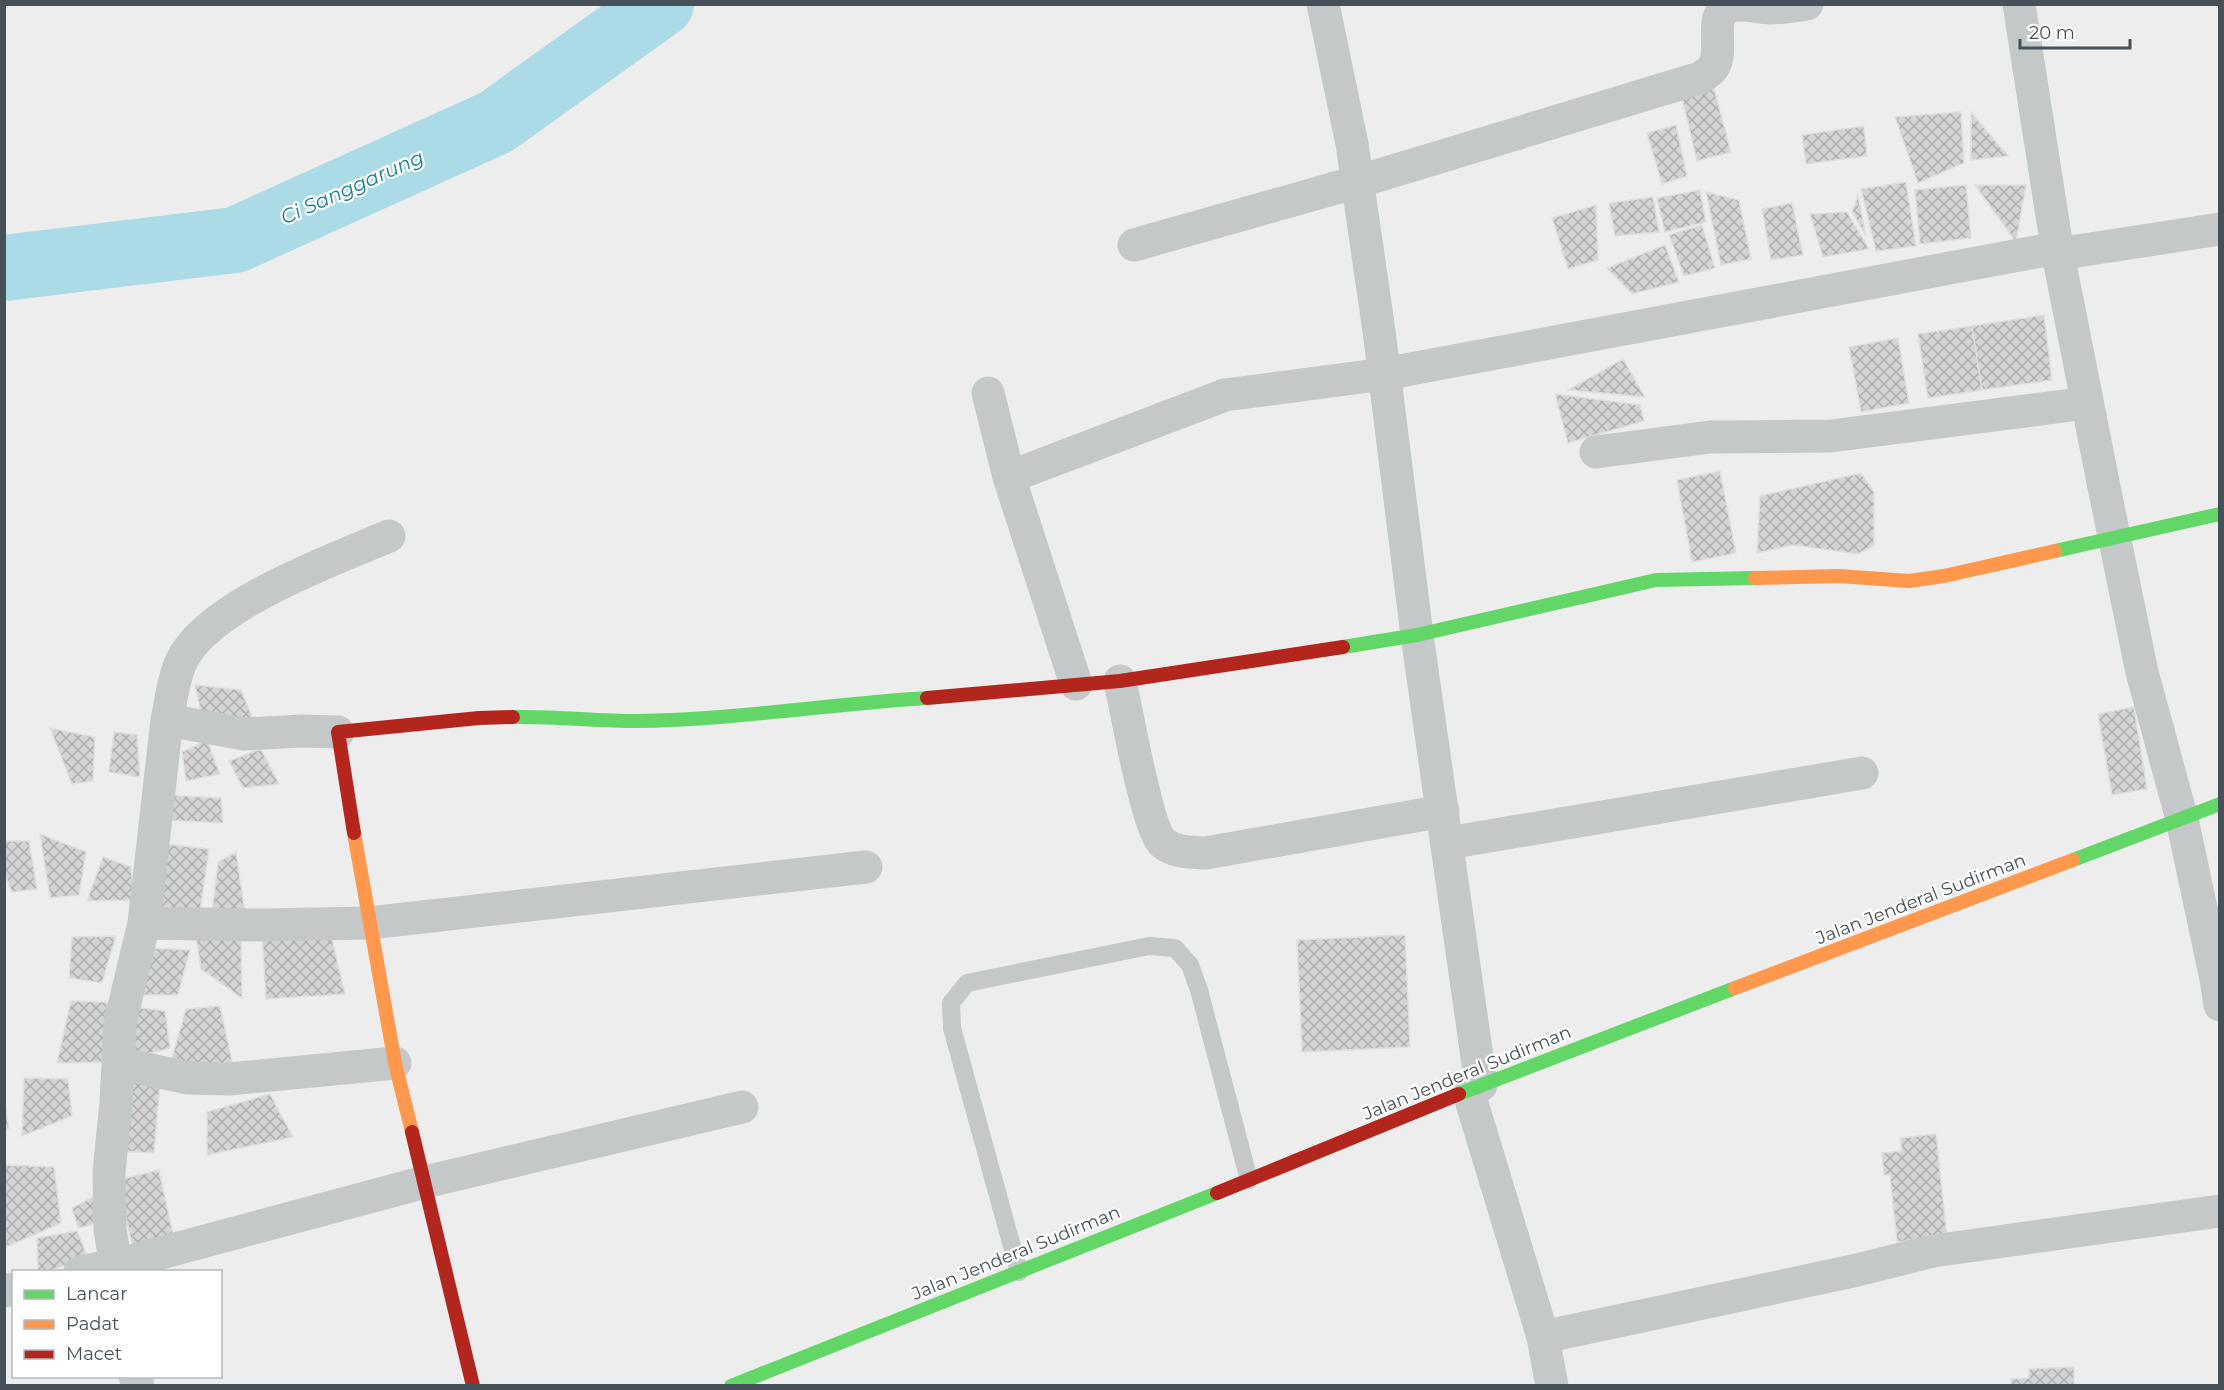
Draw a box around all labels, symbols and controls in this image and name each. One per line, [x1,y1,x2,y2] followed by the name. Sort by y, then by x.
[2020,12,2130,50] scale bar
[2029,22,2075,44] text: 20 m
[277,145,427,229] water label: Ci Sanggarung
[1812,849,2029,950] street label: Jalan Jenderal Sudirman
[1359,1021,1574,1125] street label: Jalan Jenderal Sudirman
[908,1201,1123,1305] street label: Jalan Jenderal Sudirman
[12,1270,222,1378] legend
[66,1283,127,1305] text: Lancar
[66,1313,119,1335] text: Padat
[66,1343,122,1365] text: Macet

